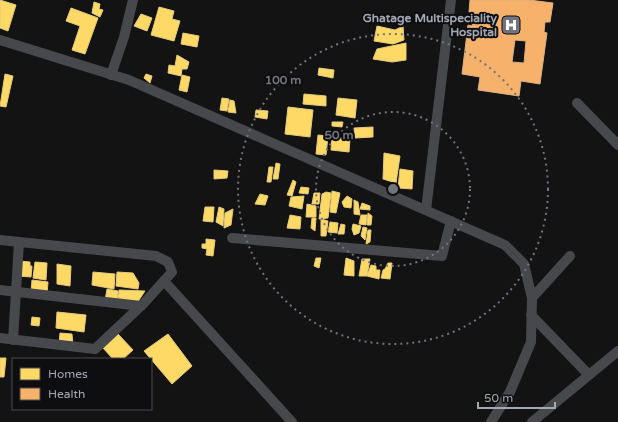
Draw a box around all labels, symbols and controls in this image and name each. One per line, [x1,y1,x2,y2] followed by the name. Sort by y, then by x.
[363,11,498,40] place label: Ghatage Multispeciality Hospital
[500,14,522,36] hospital icon: Ghatage Multispeciality Hospital
[265,73,301,87] text: 100 m
[324,128,354,142] text: 50 m
[386,182,400,196] centre of rings
[12,358,152,410] legend
[48,367,88,381] text: Homes
[478,384,555,410] scale bar
[48,387,85,401] text: Health
[484,391,513,405] text: 50 m

